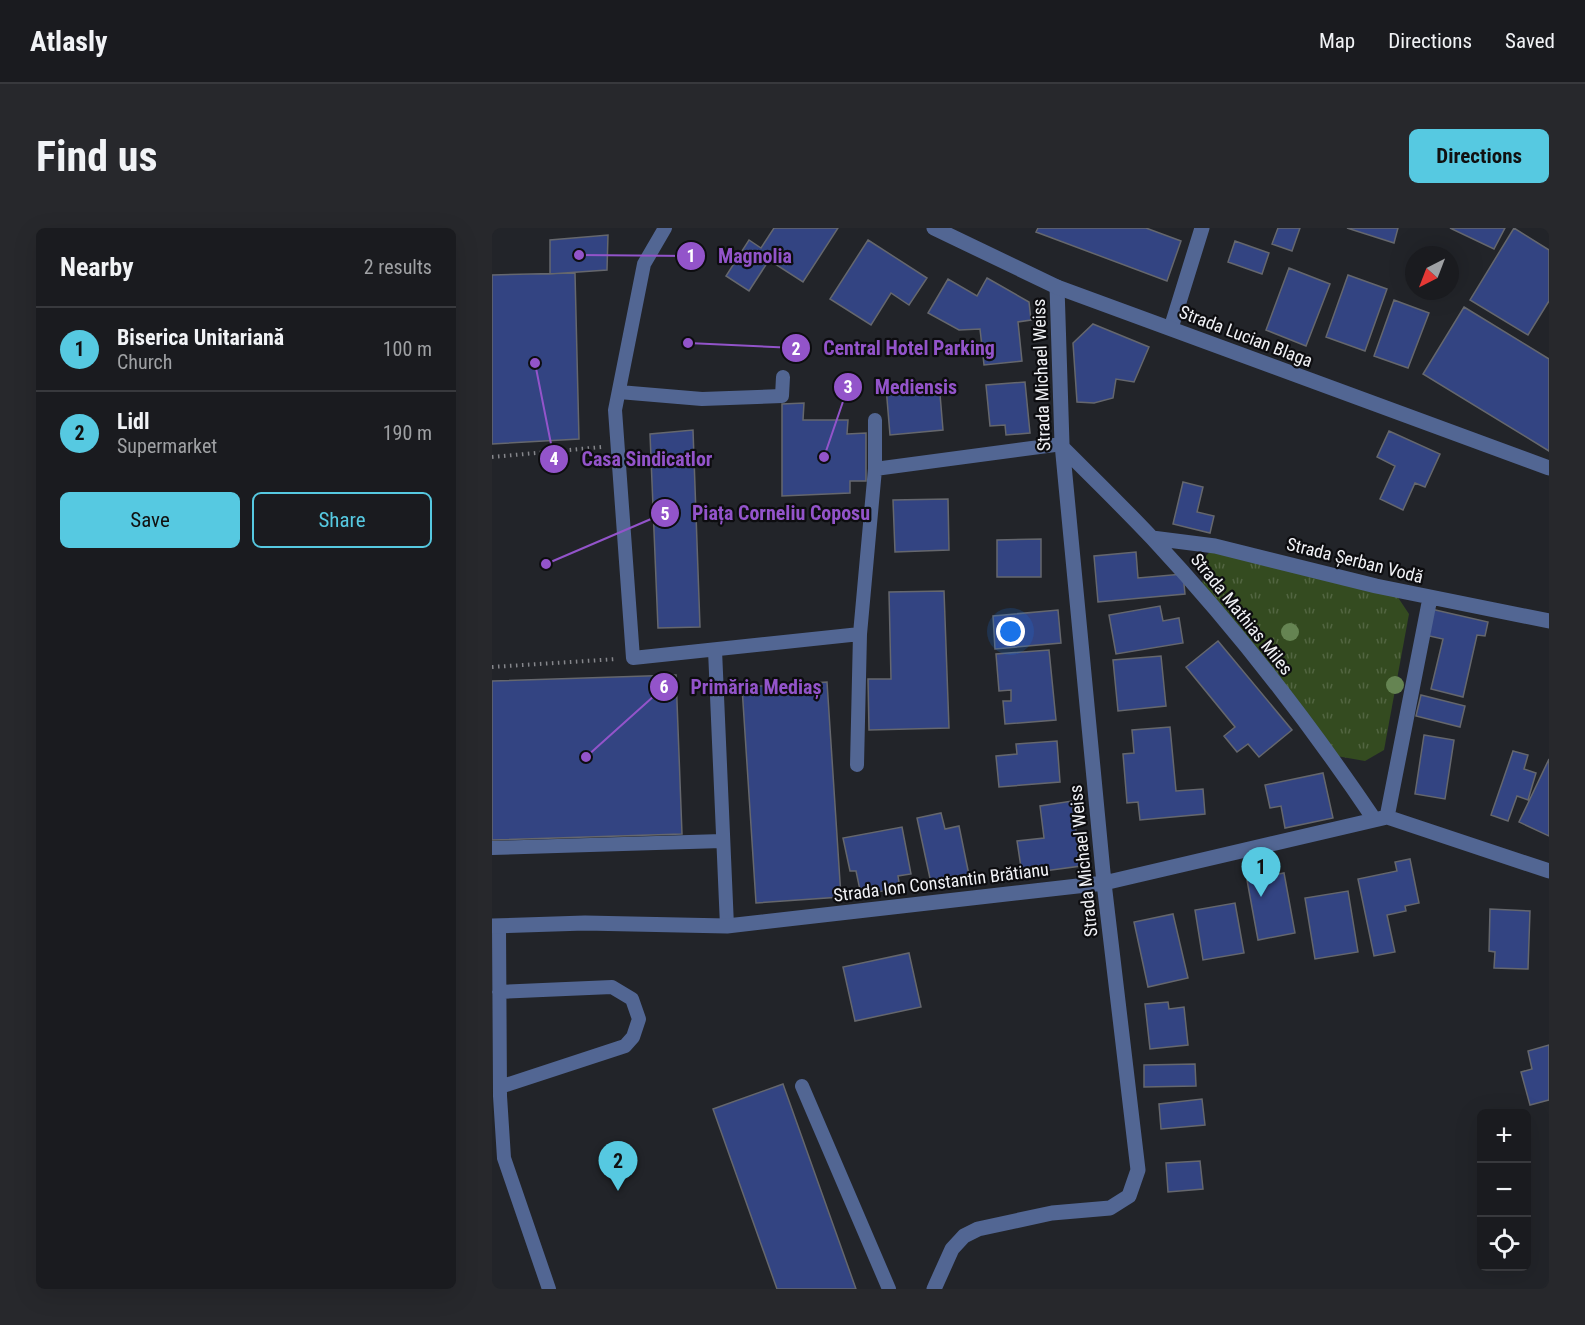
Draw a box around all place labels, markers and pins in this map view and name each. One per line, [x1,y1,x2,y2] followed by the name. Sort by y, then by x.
[676,237,804,275] callout: Magnolia
[781,329,1007,367] callout: Central Hotel Parking
[833,368,969,406] callout: Mediensis
[539,440,724,478] callout: Casa Sindicatlor
[650,494,882,532] callout: Piața Corneliu Coposu
[649,668,834,706] callout: Primăria Mediaș
[1242,848,1280,897] pin: 1
[598,1142,638,1191] pin: 2

